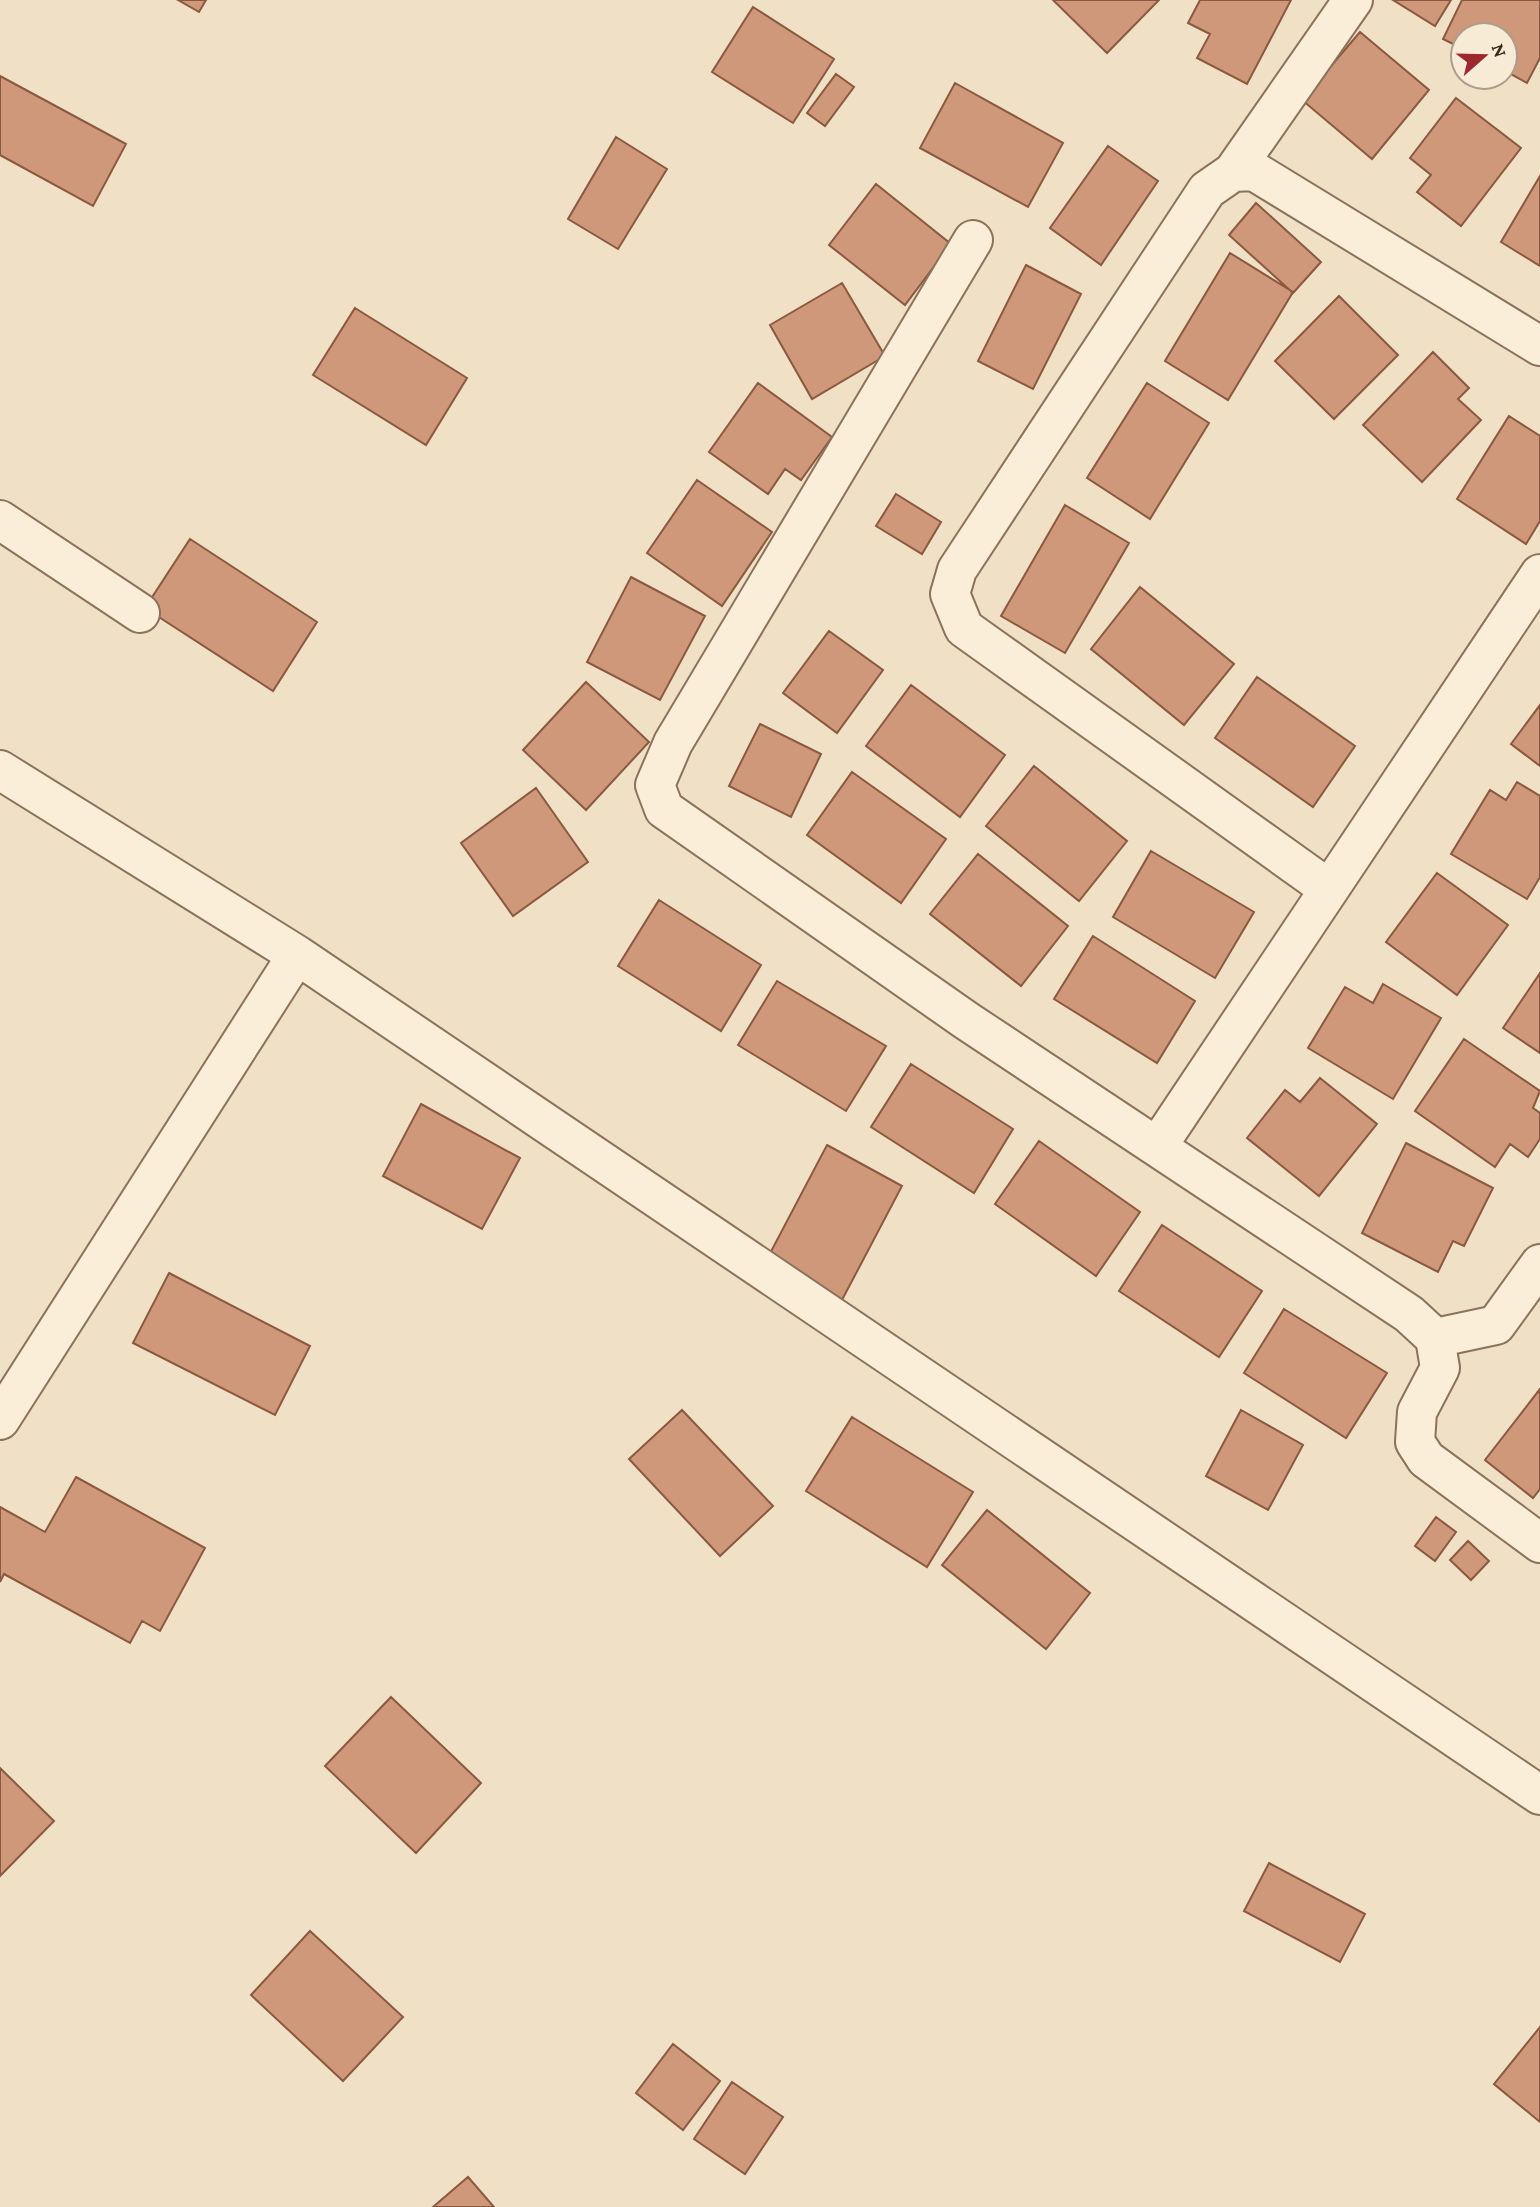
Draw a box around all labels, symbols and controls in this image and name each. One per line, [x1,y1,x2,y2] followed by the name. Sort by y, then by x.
[1449,21,1519,91] north arrow
[1487,41,1512,60] text: N

